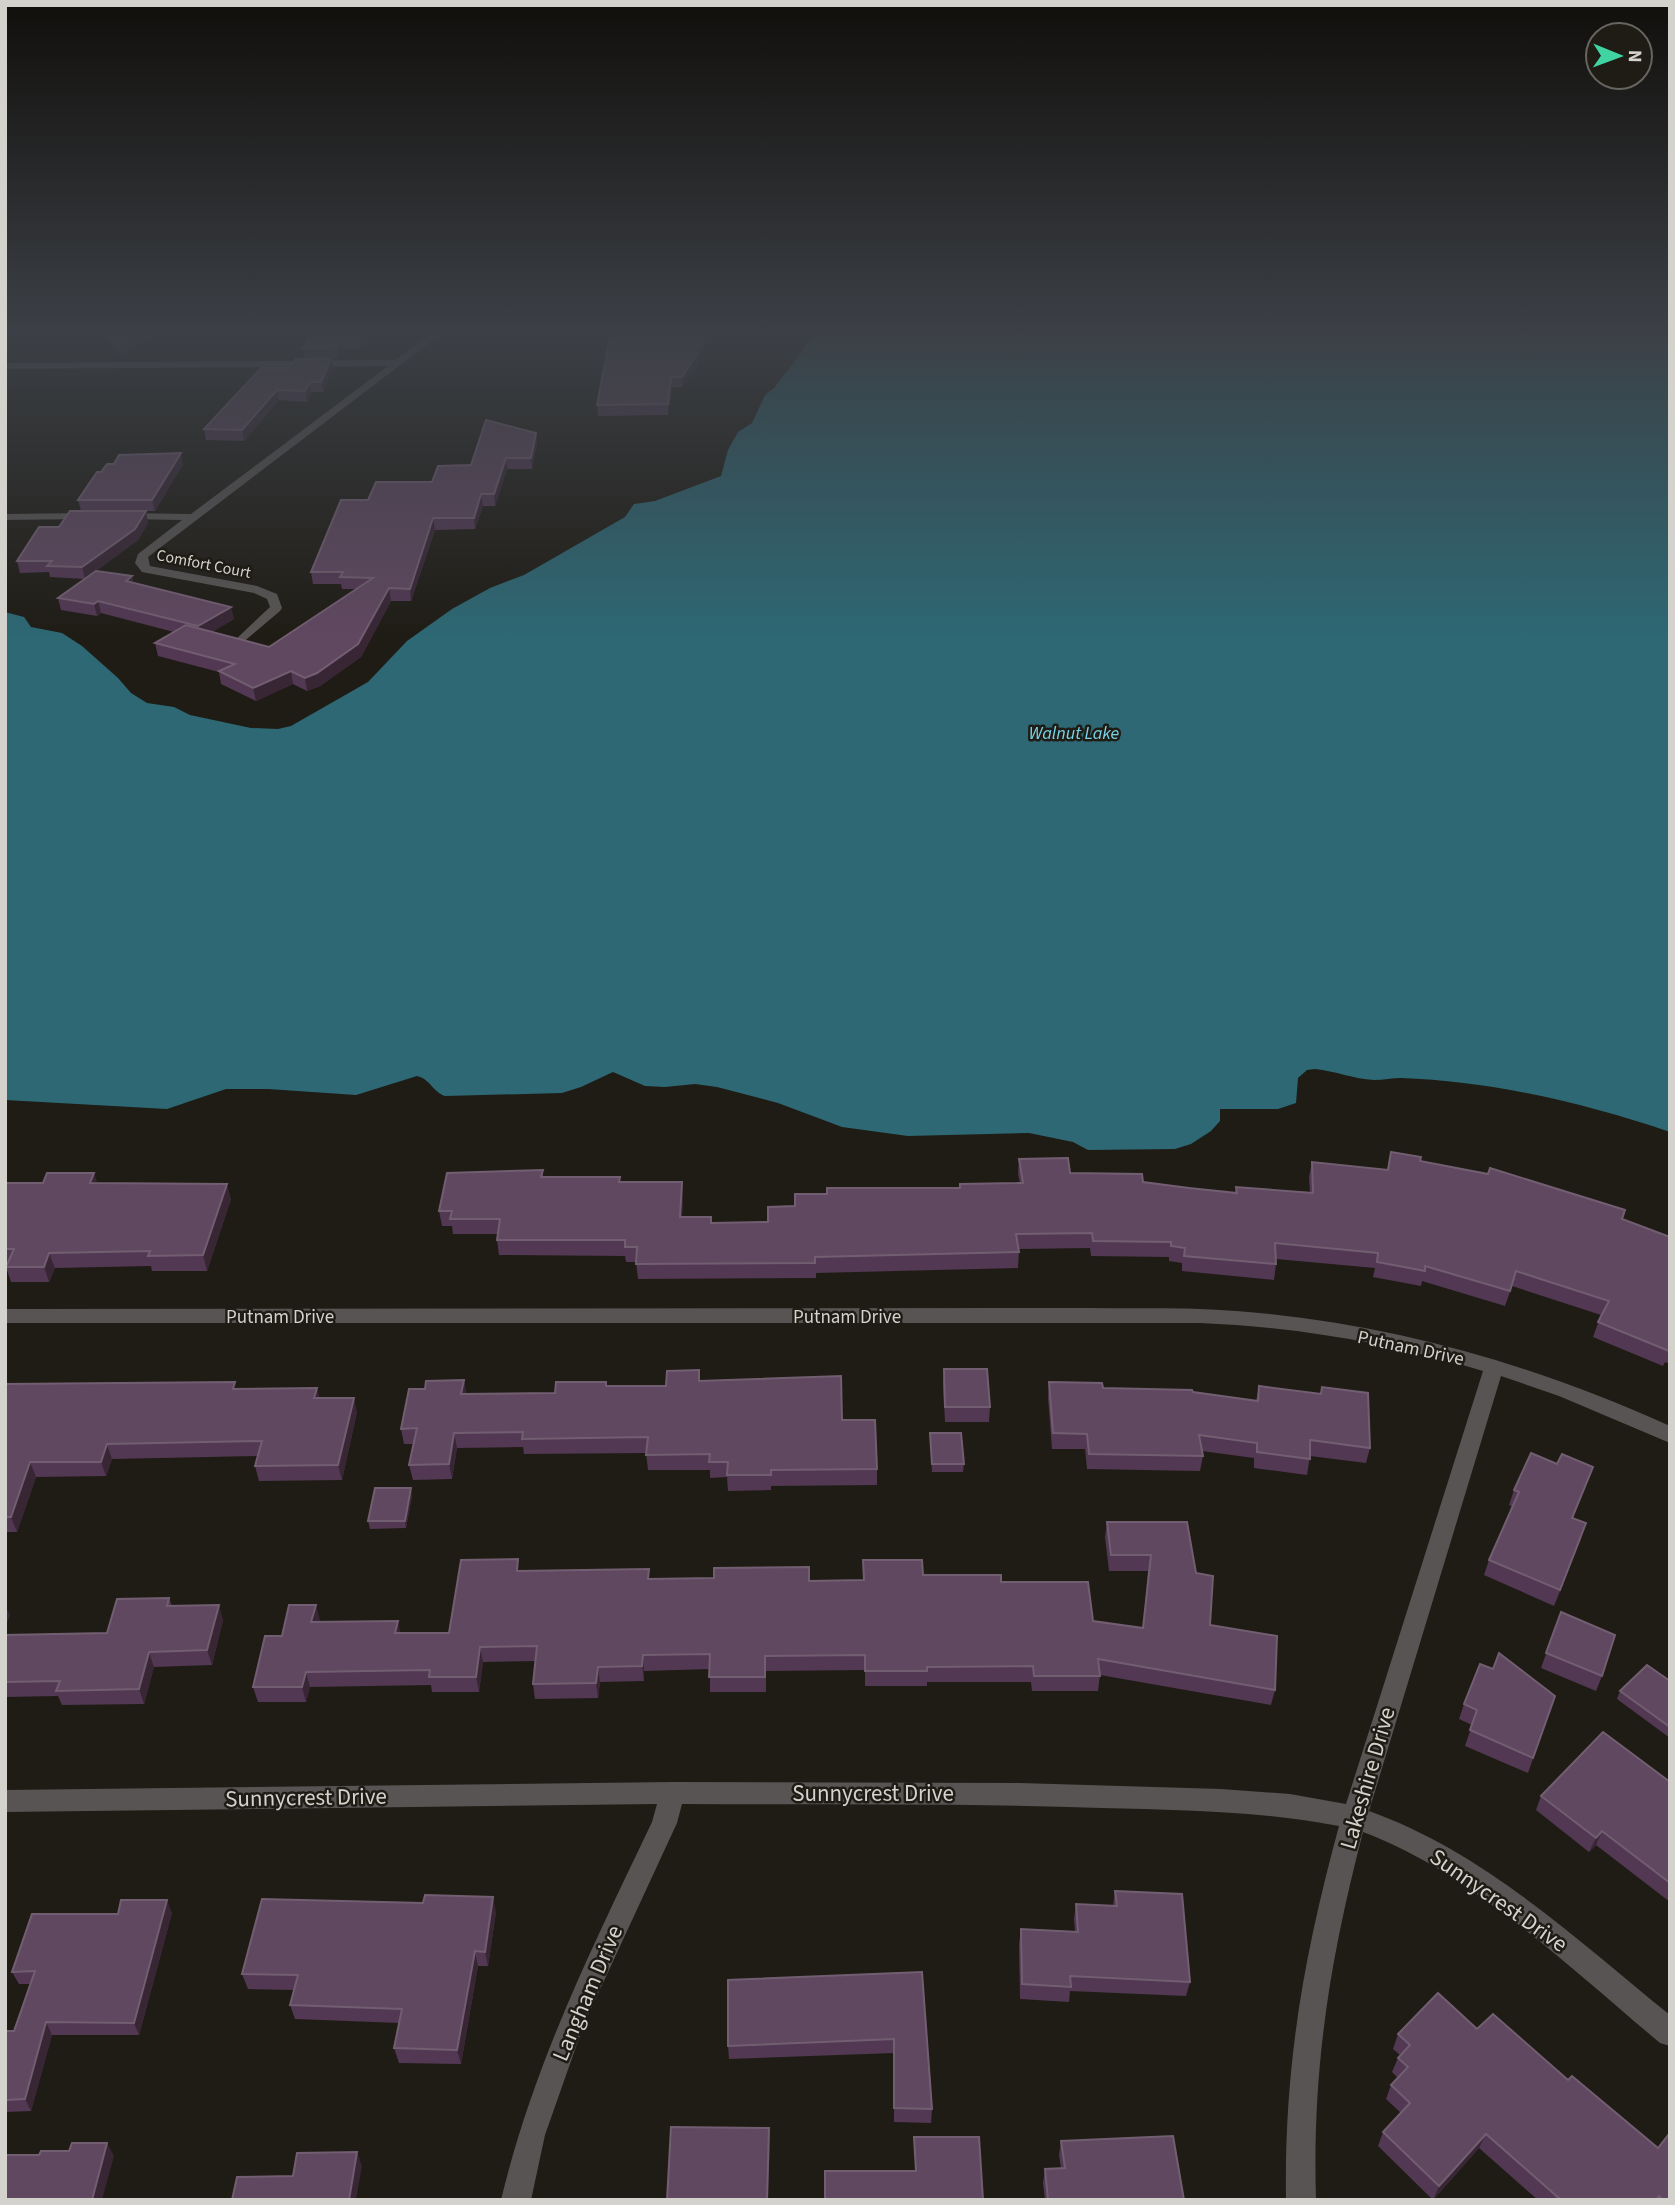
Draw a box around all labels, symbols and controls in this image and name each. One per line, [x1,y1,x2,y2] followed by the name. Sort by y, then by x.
[1584,21,1654,91] north arrow
[1621,50,1648,63] text: N
[155,544,254,584] street label: Comfort Court
[1029,721,1120,746] water label: Walnut Lake
[226,1304,334,1331] street label: Putnam Drive
[793,1304,901,1331] street label: Putnam Drive
[1355,1324,1466,1373] street label: Putnam Drive
[1331,1703,1404,1853] street label: Lakeshire Drive
[792,1777,954,1810] street label: Sunnycrest Drive
[225,1780,387,1815] street label: Sunnycrest Drive
[1423,1841,1574,1960] street label: Sunnycrest Drive
[544,1920,631,2066] street label: Langham Drive

